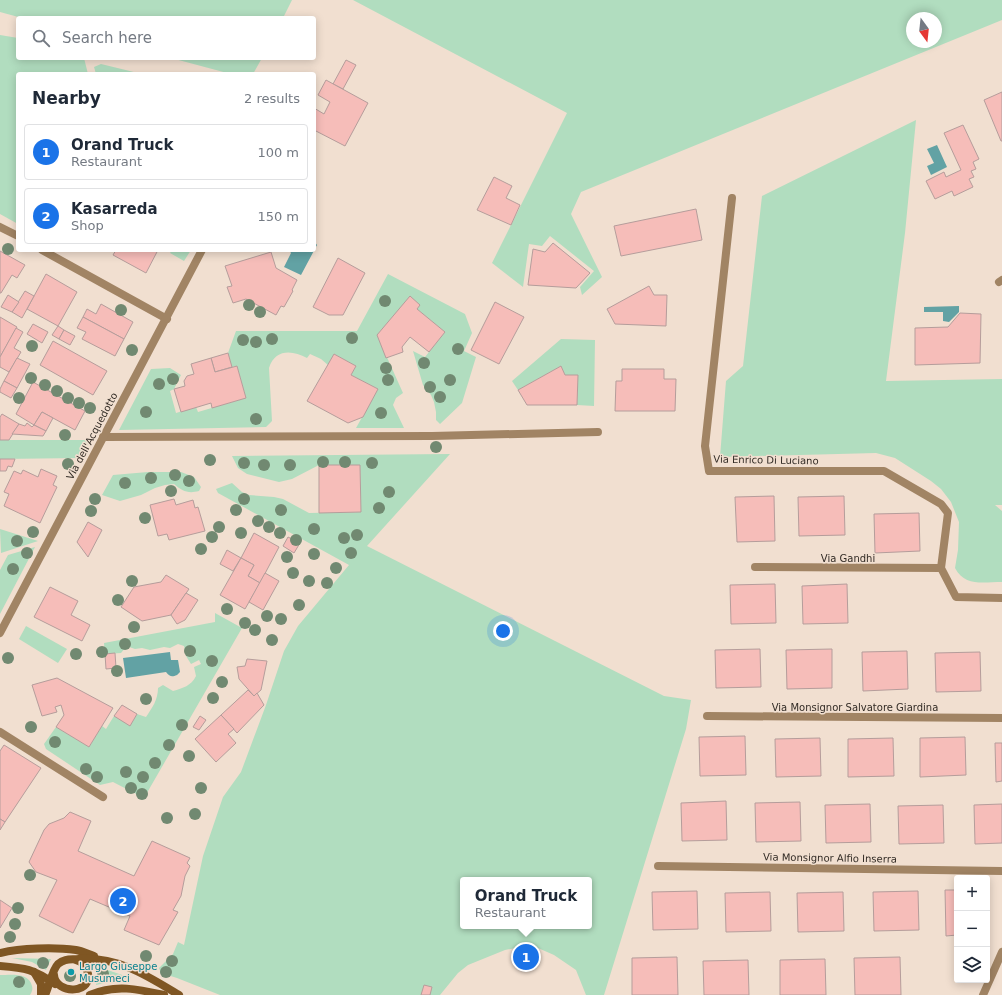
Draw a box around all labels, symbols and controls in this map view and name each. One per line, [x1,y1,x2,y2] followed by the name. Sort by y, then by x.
[906,12,942,48] north arrow
[16,16,316,60] search box
[30,27,52,49] icon: search
[62,29,152,47] text: Search here
[32,88,101,108] text: Nearby
[244,91,300,106] text: 2 results
[71,136,173,154] text: Orand Truck
[41,145,51,160] text: 1
[257,145,299,160] text: 100 m
[71,154,142,169] text: Restaurant
[71,200,158,218] text: Kasarreda
[41,209,51,224] text: 2
[257,209,299,224] text: 150 m
[71,218,104,233] text: Shop
[64,391,120,481] street label: Via dell'Acquedotto
[713,454,819,466] street label: Via Enrico Di Luciano
[821,553,875,564] street label: Via Gandhi
[493,621,513,641] your location
[772,702,938,713] street label: Via Monsignor Salvatore Giardina
[763,851,897,865] street label: Via Monsignor Alfio Inserra
[954,875,990,983] map controls
[954,875,990,911] button: +
[460,877,592,929] popup
[110,886,136,916] pin: 2
[475,887,577,905] text: Orand Truck
[475,905,546,920] text: Restaurant
[954,911,990,947] button: −
[513,942,539,972] pin: 1
[954,947,990,983] button: layers
[79,961,157,984] place label: Largo Giuseppe Musumeci
[66,967,76,977] marker: Largo Giuseppe Musumeci

